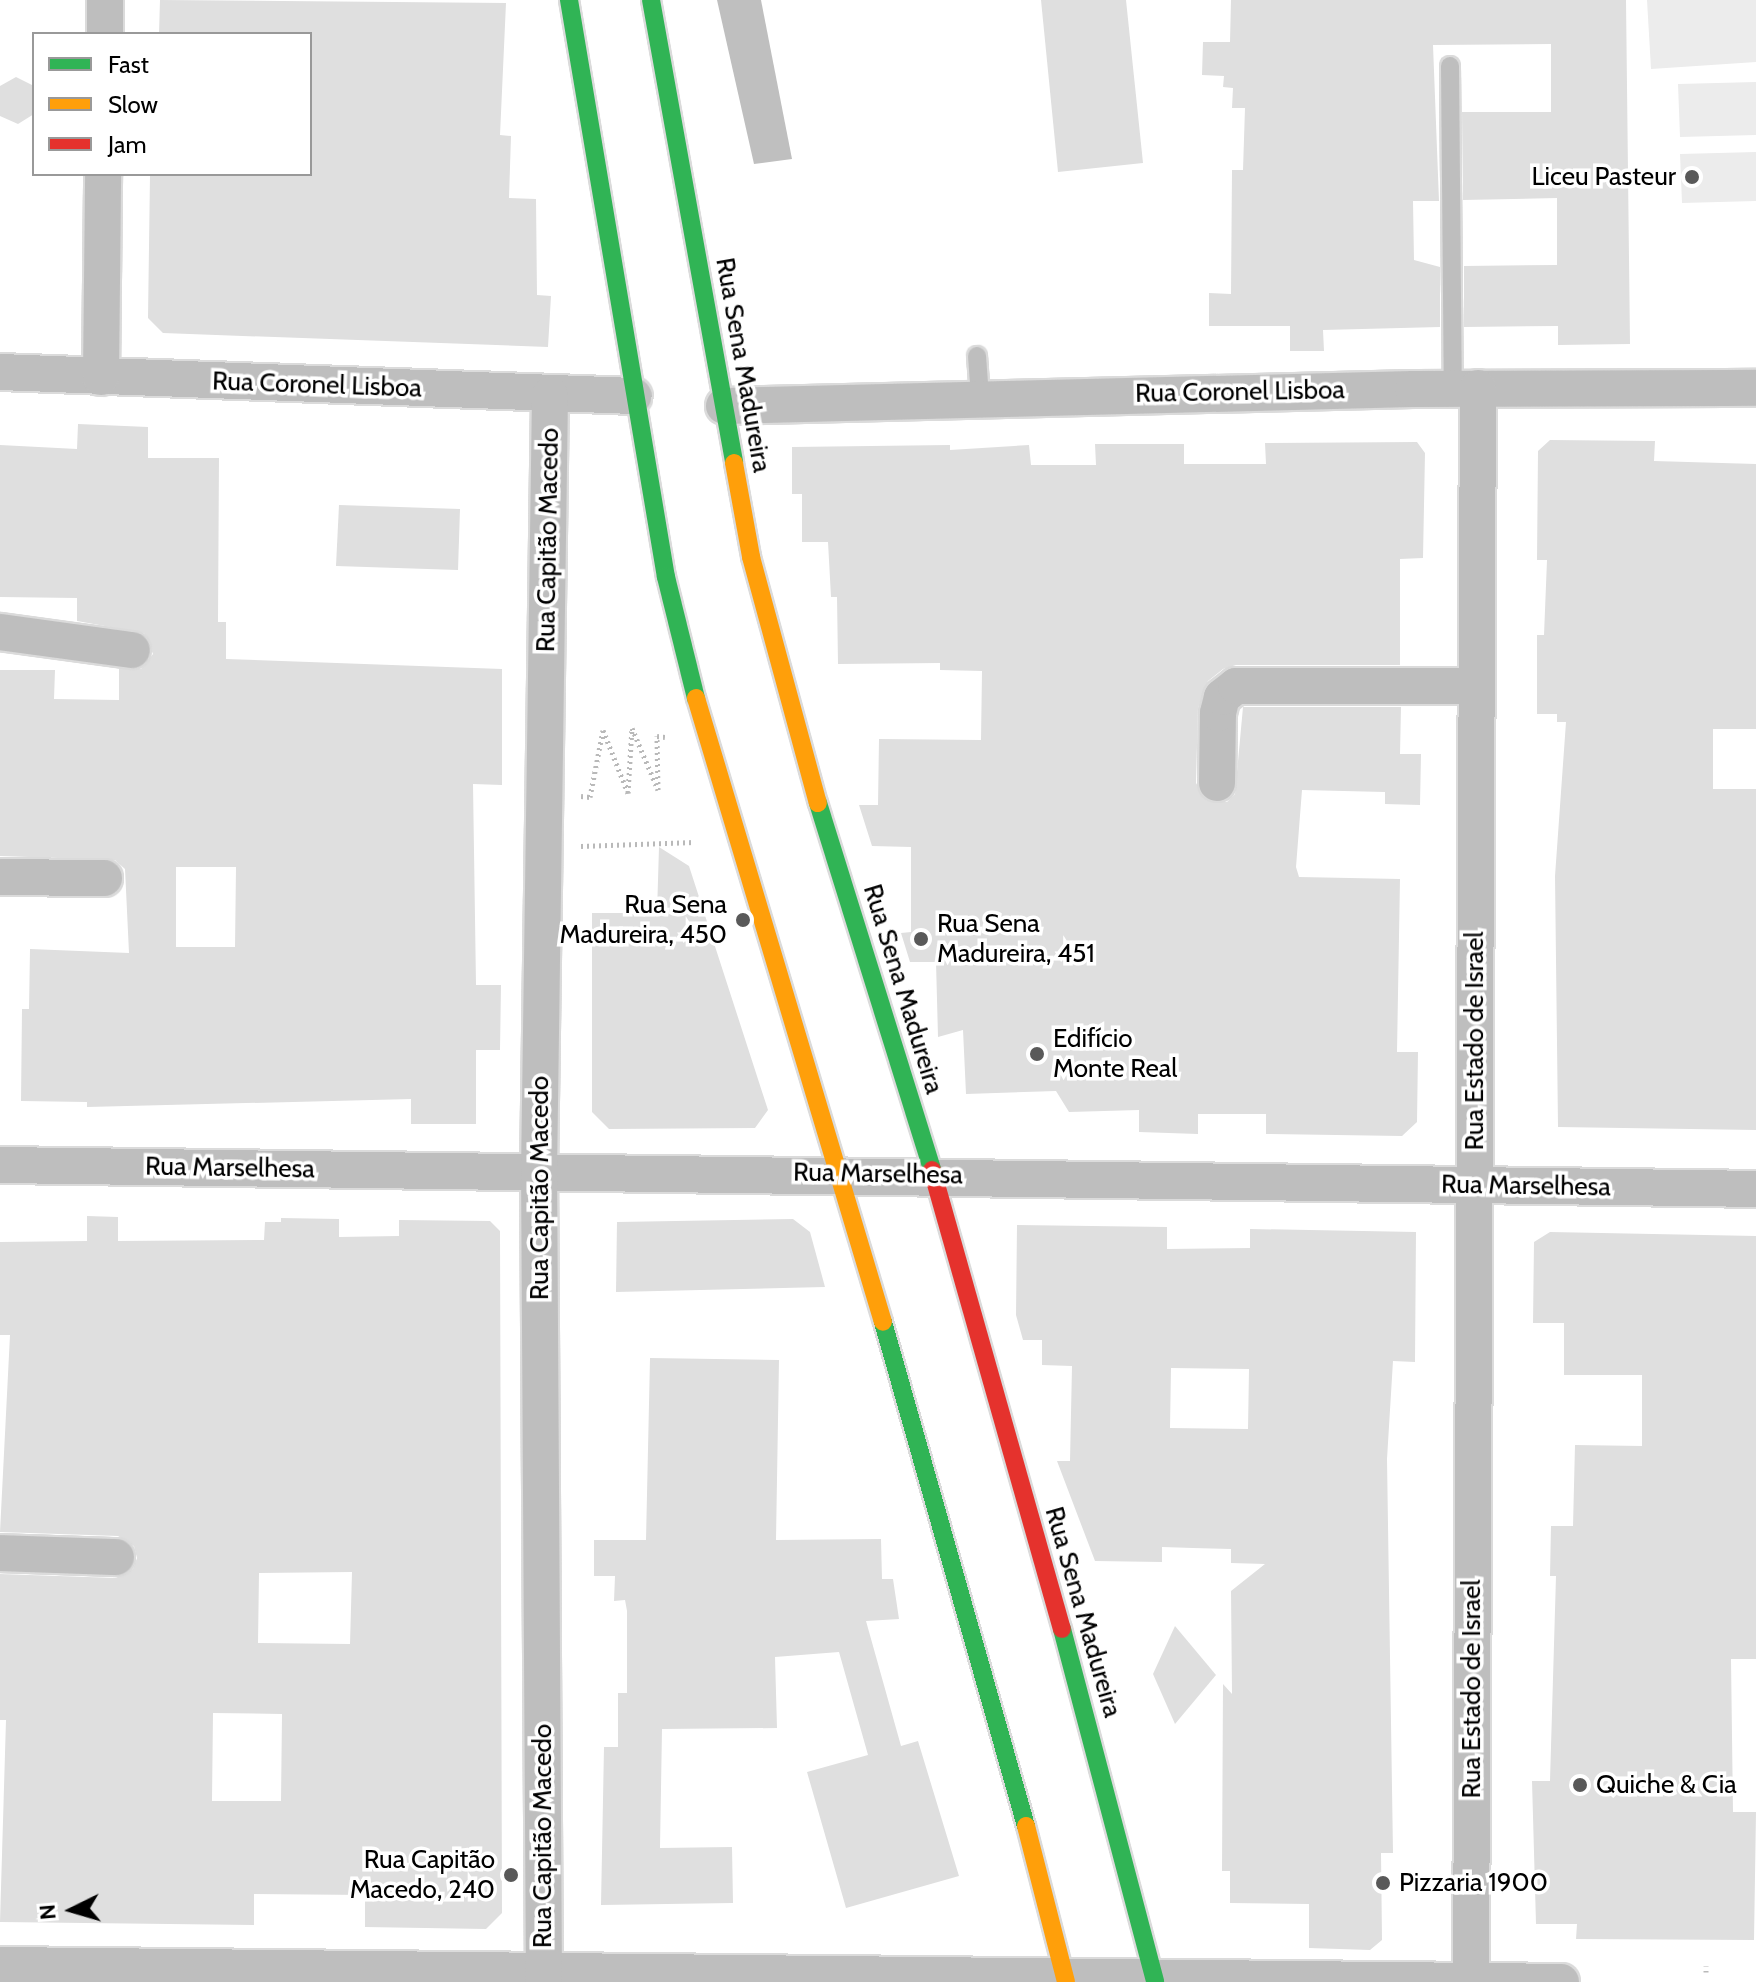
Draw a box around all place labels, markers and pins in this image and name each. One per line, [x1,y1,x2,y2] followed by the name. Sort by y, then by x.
[1531,161,1676,193] place label: Liceu Pasteur
[1683,168,1701,186] marker: Liceu Pasteur
[560,889,727,950] place label: Rua Sena Madureira, 450
[937,908,1095,970] place label: Rua Sena Madureira, 451
[734,911,752,929] marker: Rua Sena Madureira, 450
[912,930,930,948] marker: Rua Sena Madureira, 451
[1053,1023,1177,1084] place label: Edifício Monte Real
[1028,1045,1046,1063] marker: Edifício Monte Real
[1596,1769,1737,1801] place label: Quiche & Cia
[1571,1776,1589,1794] marker: Quiche & Cia
[350,1844,495,1906] place label: Rua Capitão Macedo, 240
[502,1866,520,1884] marker: Rua Capitão Macedo, 240
[1399,1867,1548,1899] place label: Pizzaria 1900
[1374,1874,1392,1892] marker: Pizzaria 1900

